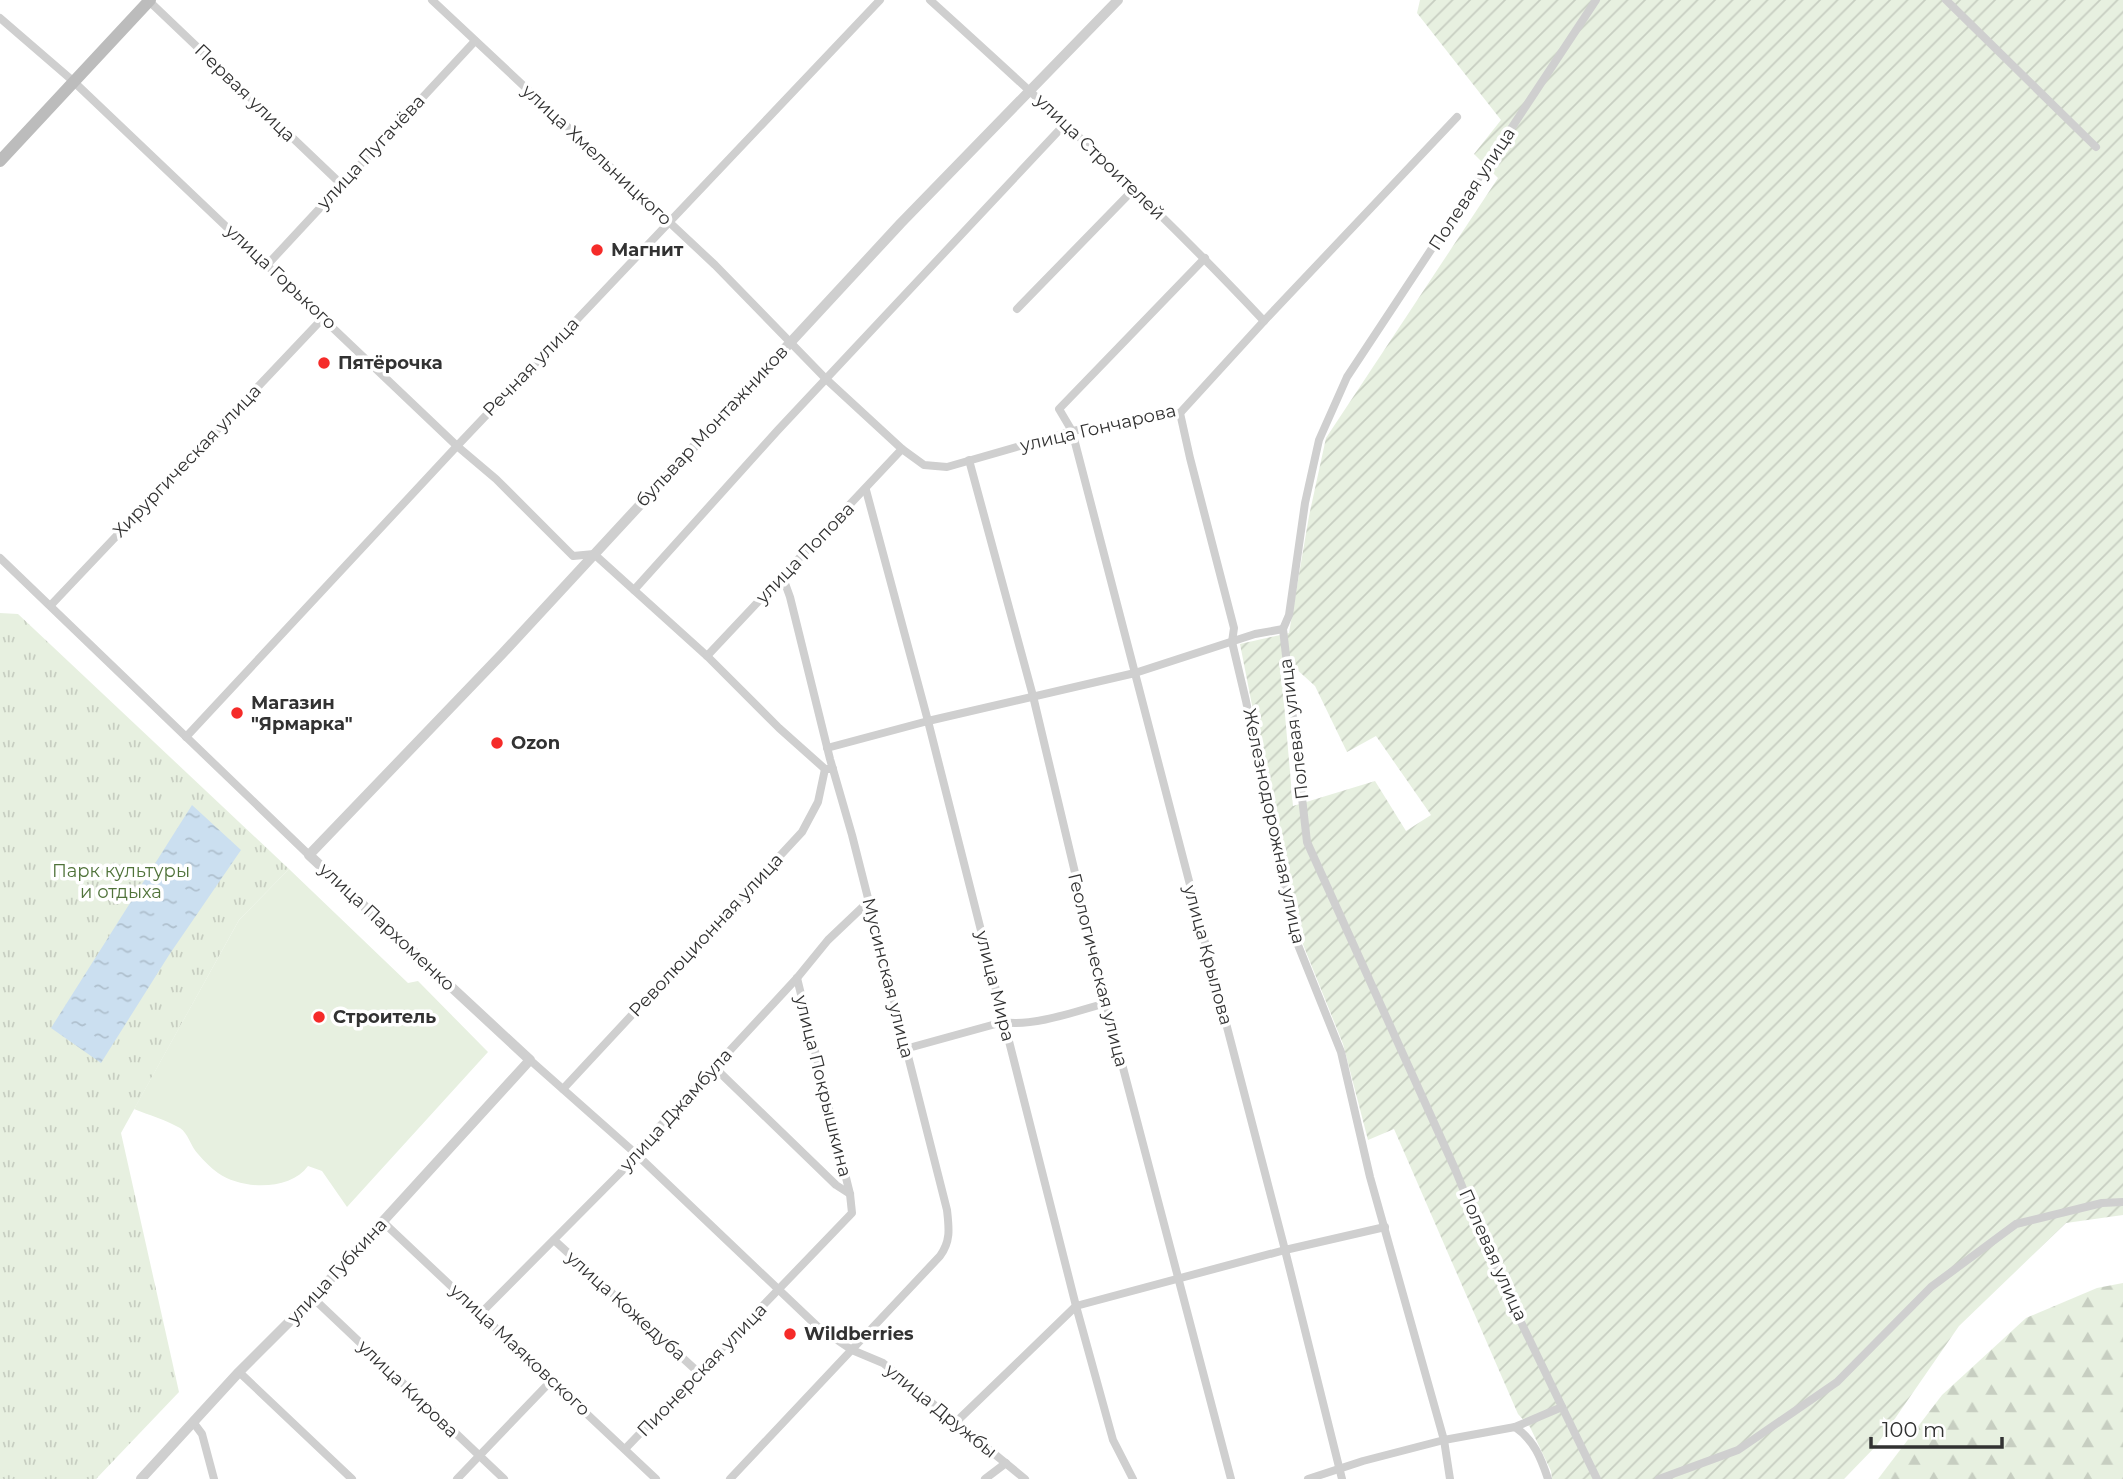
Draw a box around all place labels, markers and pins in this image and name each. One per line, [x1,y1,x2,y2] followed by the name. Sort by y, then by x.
[611,239,684,261] place label: Магнит
[589,242,605,258] marker: Магнит
[338,352,443,374] place label: Пятёрочка
[316,355,332,371] marker: Пятёрочка
[251,692,353,735] place label: Магазин "Ярмарка"
[229,705,245,721] marker: Магазин "Ярмарка"
[511,732,560,754] place label: Ozon
[489,735,505,751] marker: Ozon
[333,1006,436,1028] place label: Строитель
[311,1009,327,1025] marker: Строитель
[804,1323,914,1345] place label: Wildberries
[782,1326,798,1342] marker: Wildberries

